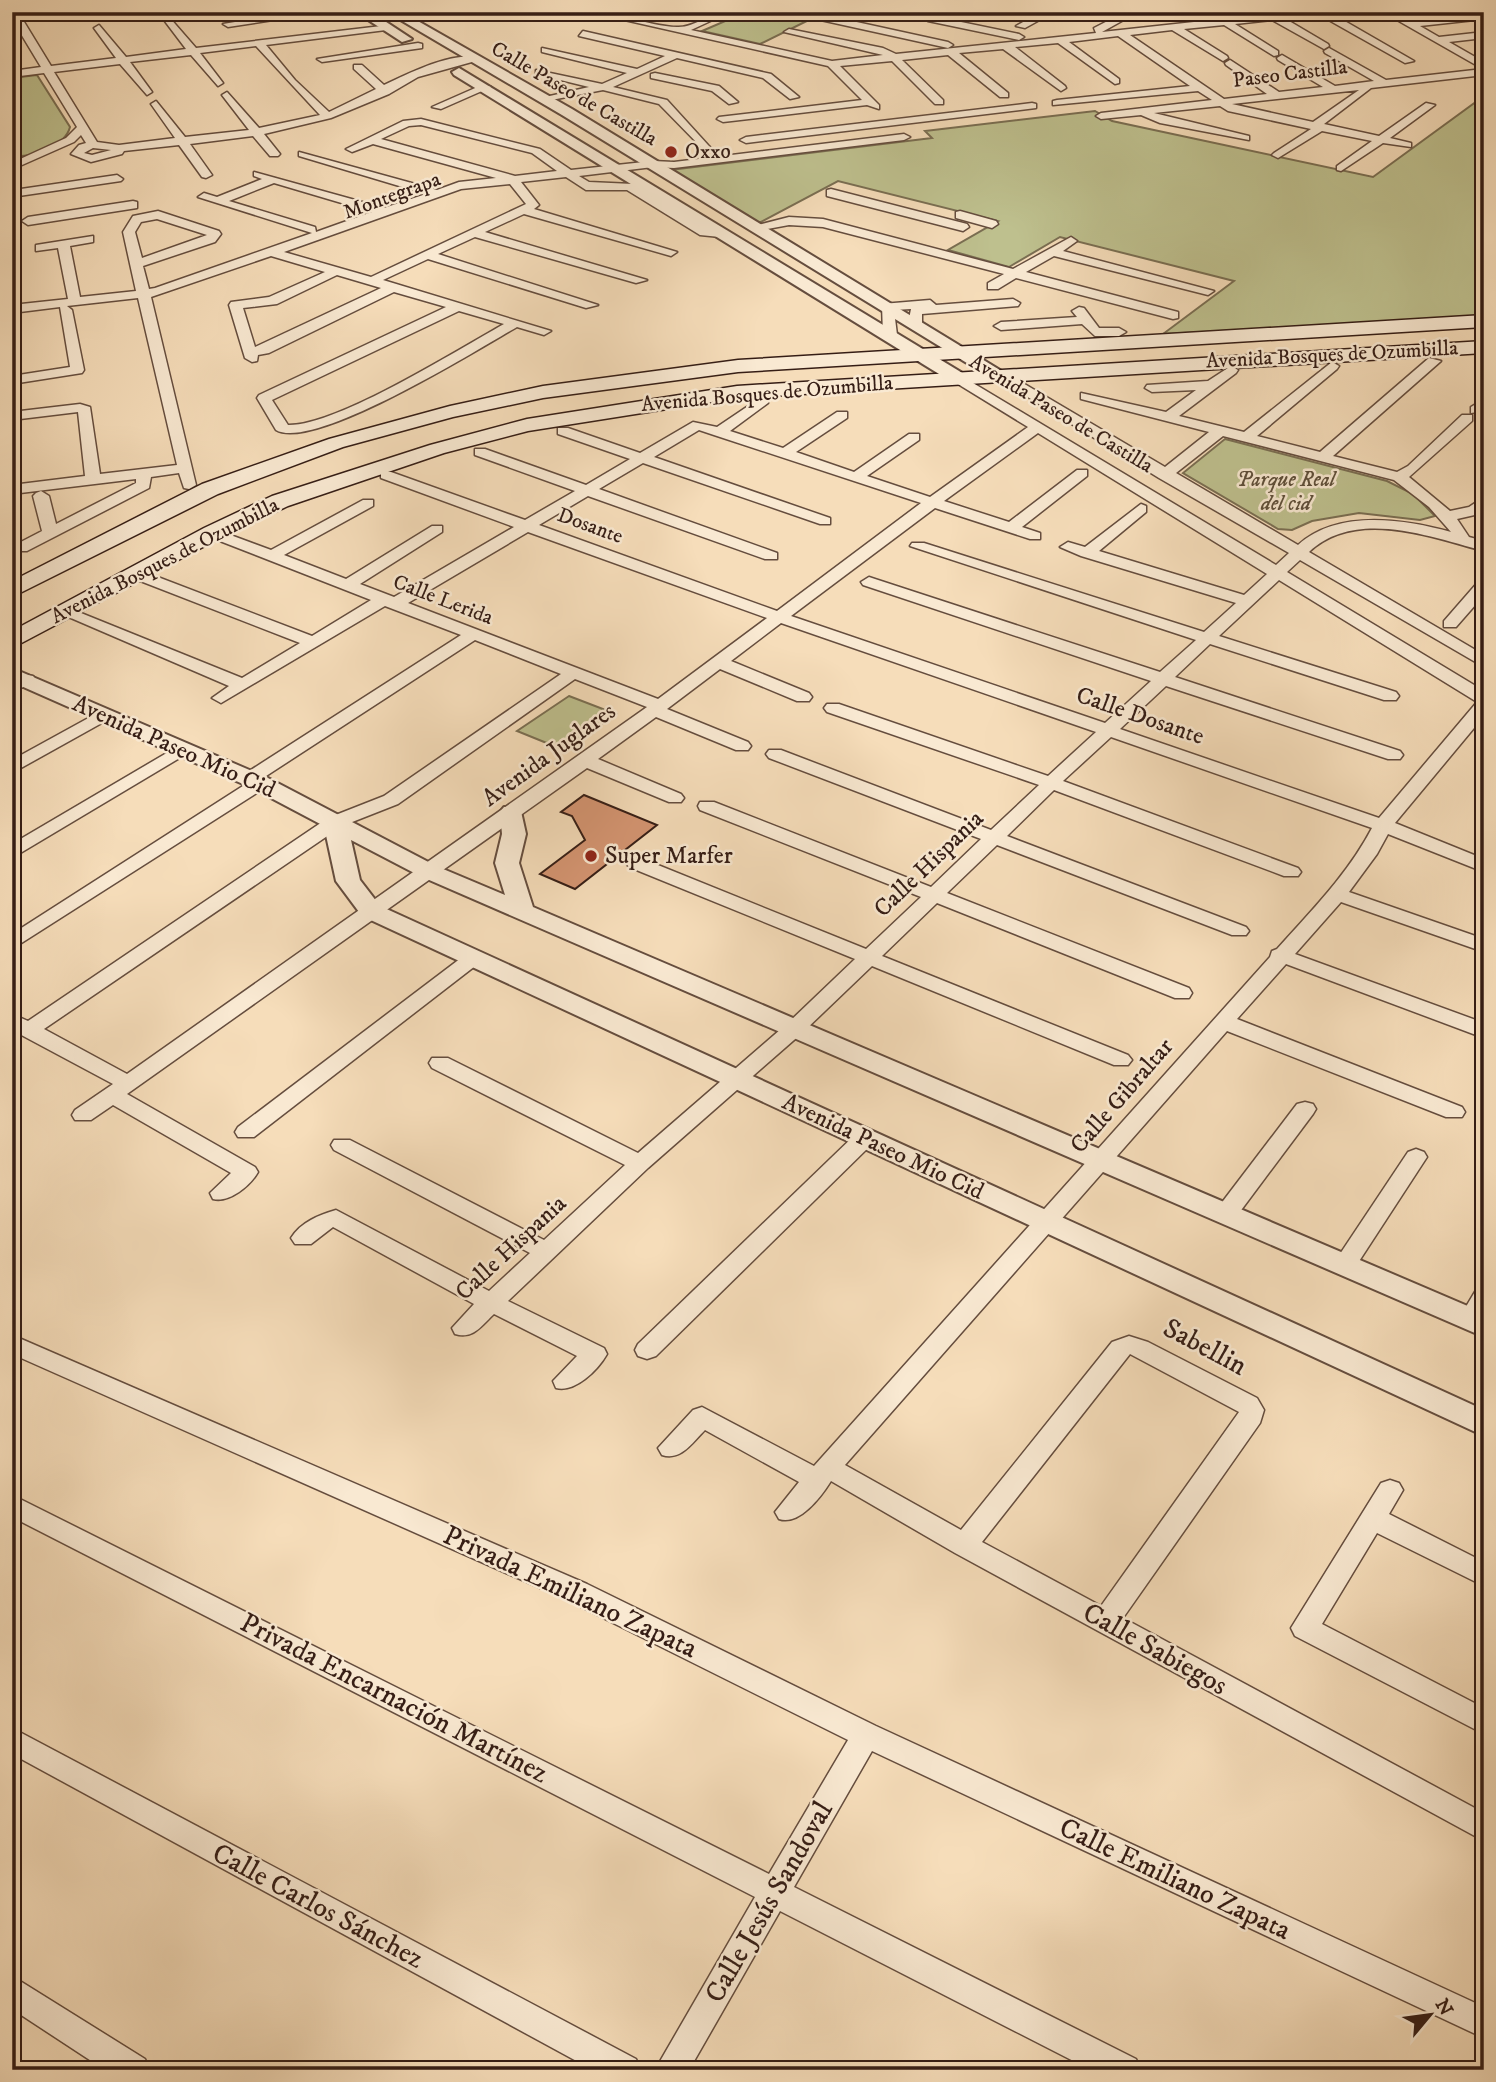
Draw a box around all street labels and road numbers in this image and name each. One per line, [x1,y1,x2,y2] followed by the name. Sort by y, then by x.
[486,36,662,152] street label: Calle Paseo de Castilla
[1231,54,1349,94] street label: Paseo Castilla
[340,166,444,226] street label: Montegrapa
[1205,335,1459,375] street label: Avenida Bosques de Ozumbilla
[964,349,1158,479] street label: Avenida Paseo de Castilla
[640,370,894,418] street label: Avenida Bosques de Ozumbilla
[47,492,284,630] street label: Avenida Bosques de Ozumbilla
[554,502,627,550] street label: Dosante
[389,569,497,631] street label: Calle Lerida
[1072,680,1208,752] street label: Calle Dosante
[68,689,280,805] street label: Avenida Paseo Mio Cid
[476,696,622,814] street label: Avenida Juglares
[868,804,991,924] street label: Calle Hispania
[1064,1032,1180,1160] street label: Calle Gibraltar
[777,1087,989,1207] street label: Avenida Paseo Mio Cid
[449,1188,573,1307] street label: Calle Hispania
[1157,1310,1253,1384] street label: Sabellin
[437,1518,703,1666] street label: Privada Emiliano Zapata
[1077,1595,1233,1703] street label: Calle Sabiegos
[234,1605,554,1791] street label: Privada Encarnación Martínez
[697,1795,841,2009] street label: Calle Jesús Sandoval
[1054,1810,1296,1948] street label: Calle Emiliano Zapata
[206,1836,430,1976] street label: Calle Carlos Sánchez

